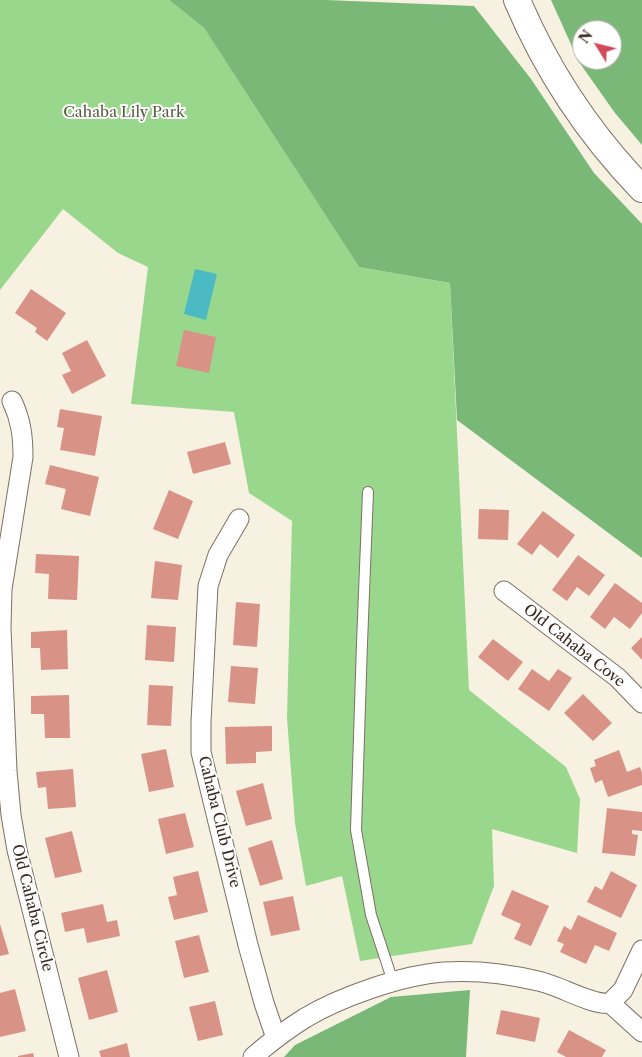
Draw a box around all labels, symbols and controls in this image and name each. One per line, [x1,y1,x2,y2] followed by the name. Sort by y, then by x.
[572,20,622,70] north arrow
[575,27,597,47] text: N
[63,104,185,122] park label: Cahaba Lily Park
[520,601,628,691] street label: Old Cahaba Cove
[194,754,244,890] street label: Cahaba Club Drive
[7,842,57,974] street label: Old Cahaba Circle

